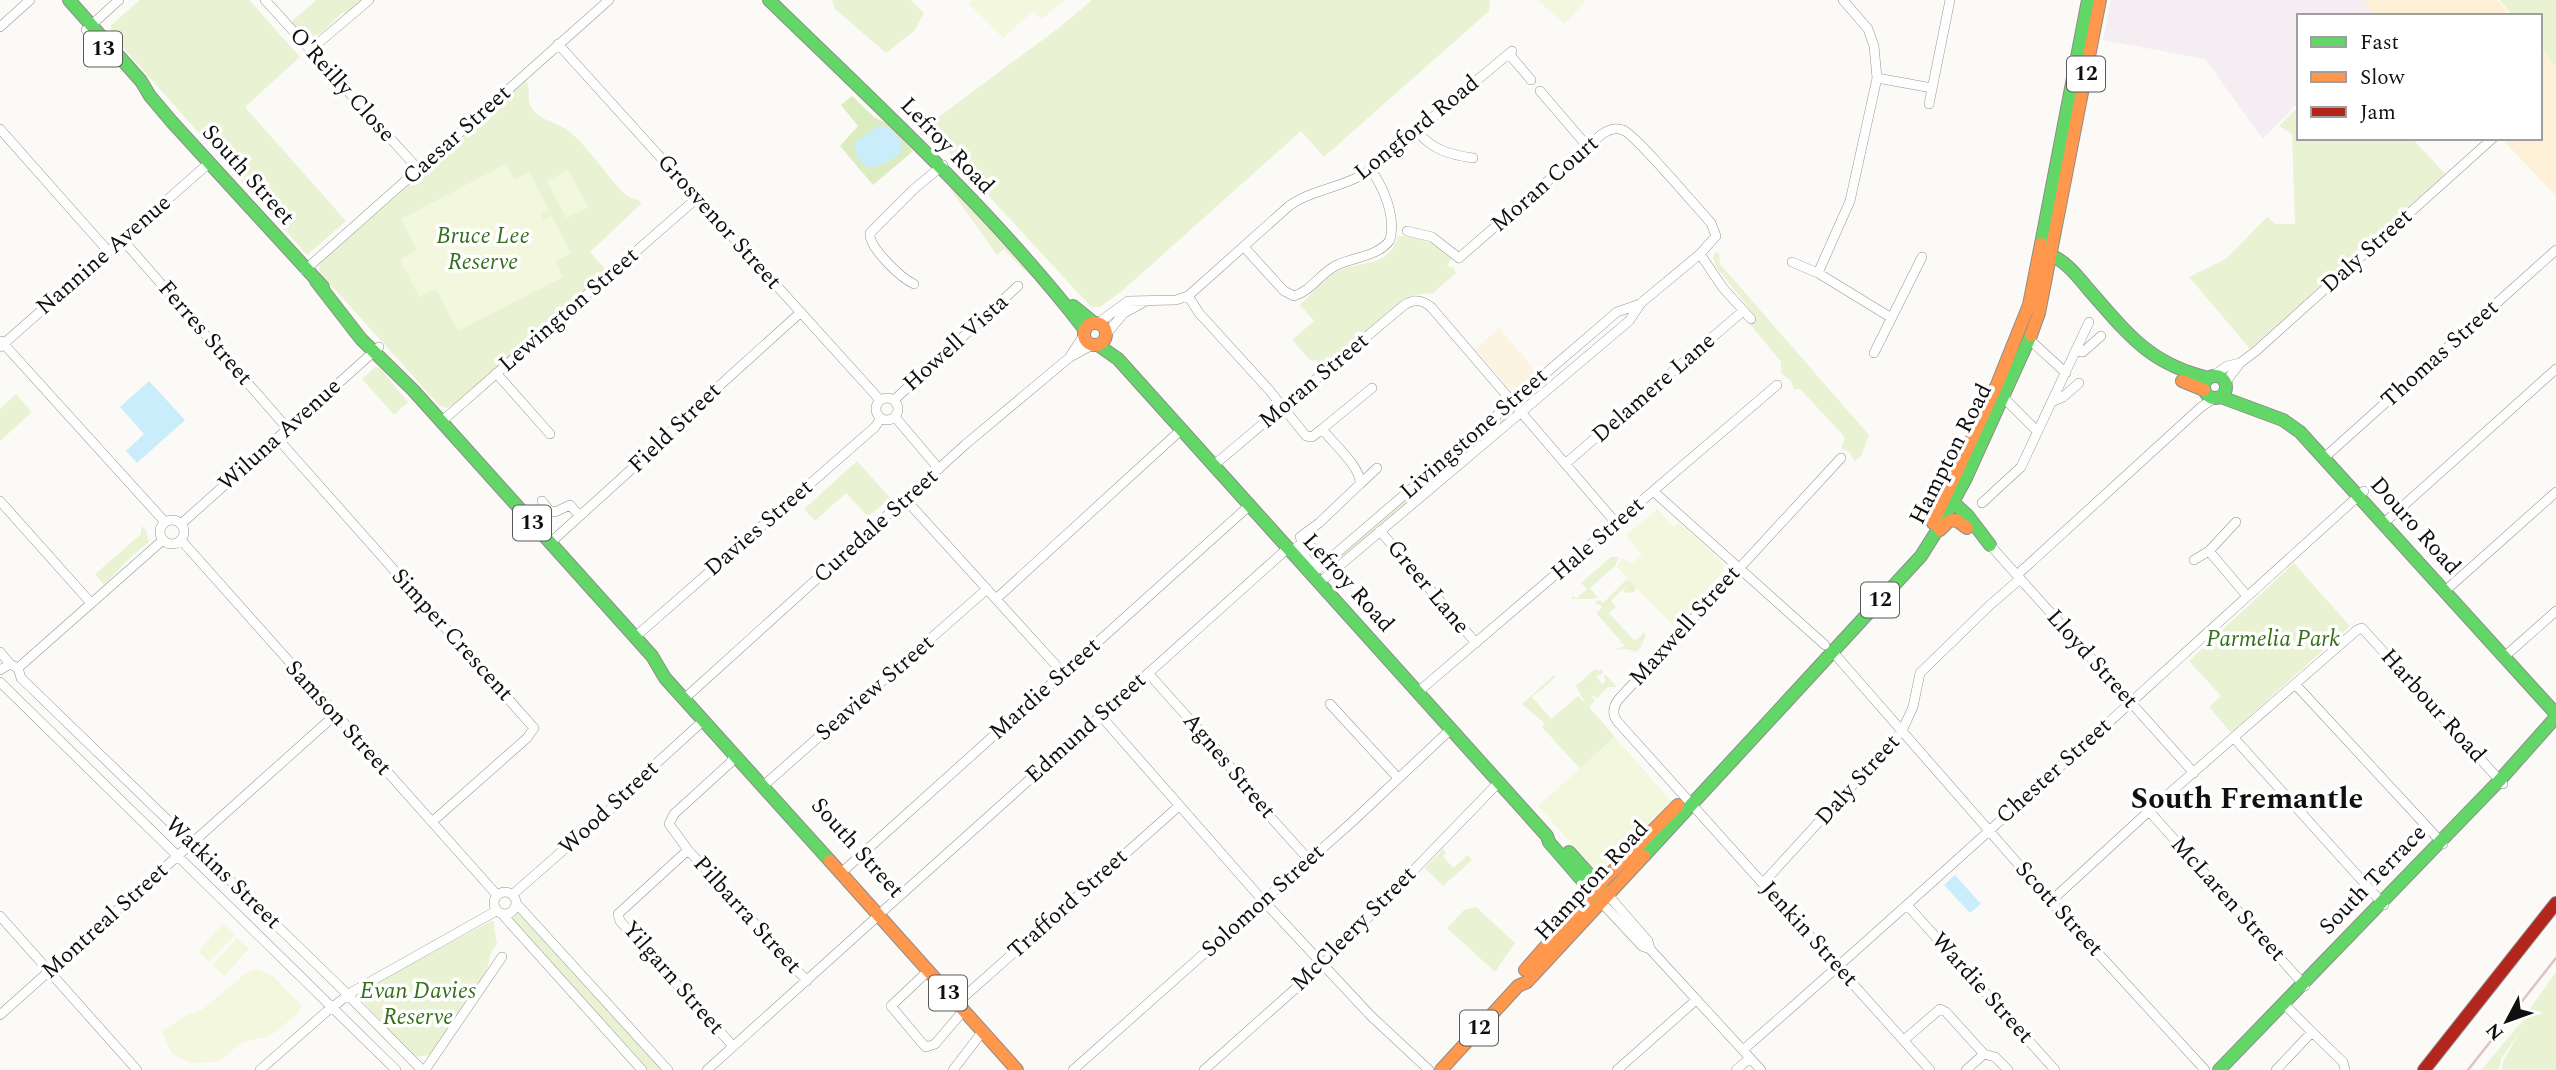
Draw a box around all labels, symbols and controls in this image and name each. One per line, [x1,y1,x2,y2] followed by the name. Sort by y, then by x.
[2297,14,2542,140] legend
[280,19,404,151] street label: O'Reilly Close
[2360,27,2399,59] text: Fast
[84,32,122,66] road number: 13
[2067,56,2105,92] road number: 12
[2360,62,2406,94] text: Slow
[1347,66,1487,190] street label: Longford Road
[395,77,519,193] street label: Caesar Street
[891,89,1003,203] street label: Lefroy Road
[2360,97,2396,129] text: Jam
[193,117,303,233] street label: South Street
[1483,127,1607,241] street label: Moran Court
[648,146,790,298] street label: Grosvenor Street
[29,186,179,324] street label: Nannine Avenue
[2313,200,2421,302] street label: Daly Street
[436,219,530,280] park label: Bruce Lee Reserve
[491,239,647,381] street label: Lewington Street
[149,272,261,394] street label: Ferres Street
[895,286,1017,400] street label: Howell Vista
[2373,291,2507,417] street label: Thomas Street
[1251,324,1377,438] street label: Moran Street
[1584,324,1724,452] street label: Delamere Lane
[1392,360,1556,508] street label: Livingstone Street
[211,370,349,500] street label: Wiluna Avenue
[620,374,730,482] street label: Field Street
[1900,377,2002,531] street label: Hampton Road
[806,460,946,592] street label: Curedale Street
[2361,469,2469,583] street label: Douro Road
[697,471,821,585] street label: Davies Street
[1544,488,1652,590] street label: Hale Street
[513,505,551,540] road number: 13
[1294,525,1402,641] street label: Lefroy Road
[1378,532,1478,642] street label: Greer Lane
[1621,558,1749,694] street label: Maxwell Street
[382,561,522,709] street label: Simper Crescent
[1861,582,1899,618] road number: 12
[2038,601,2146,717] street label: Lloyd Street
[2206,622,2340,657] park label: Parmelia Park
[808,626,942,750] street label: Seaview Street
[981,629,1109,749] street label: Mardie Street
[2372,641,2494,771] street label: Harbour Road
[276,652,400,784] street label: Samson Street
[1017,664,1155,792] street label: Edmund Street
[1174,705,1284,827] street label: Agnes Street
[1988,709,2120,833] street label: Chester Street
[1807,726,1909,834] street label: Daly Street
[551,752,667,864] street label: Wood Street
[2131,776,2363,822] district label: South Fremantle
[802,790,912,906] street label: South Street
[157,808,289,938] street label: Watkins Street
[1527,813,1657,949] street label: Hampton Road
[2311,817,2435,943] street label: South Terrace
[2162,828,2294,970] street label: McLaren Street
[1193,836,1333,966] street label: Solomon Street
[1000,840,1136,968] street label: Trafford Street
[684,848,810,982] street label: Pilbarra Street
[2006,853,2112,965] street label: Scott Street
[34,854,176,988] street label: Montreal Street
[1283,858,1425,1000] street label: McCleery Street
[1752,873,1866,995] street label: Jenkin Street
[613,913,733,1043] street label: Yilgarn Street
[1922,924,2042,1052] street label: Wardie Street
[360,974,476,1035] park label: Evan Davies Reserve
[929,976,967,1010] road number: 13
[2472,986,2542,1056] north arrow
[1460,1010,1498,1046] road number: 12
[2479,1016,2511,1047] text: N

